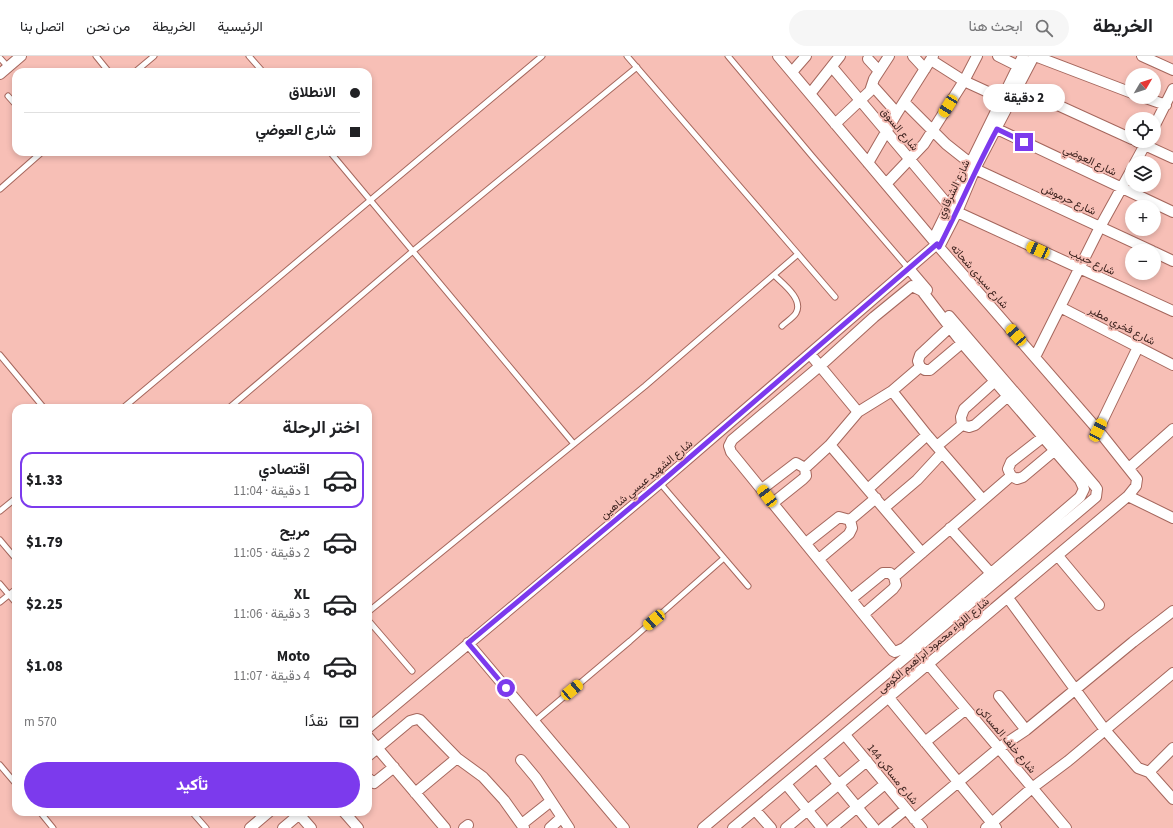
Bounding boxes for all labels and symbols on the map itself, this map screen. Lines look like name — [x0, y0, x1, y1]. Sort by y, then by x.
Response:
north arrow — [1125, 68, 1161, 104]
callout: 2 دقيقة — [983, 84, 1065, 112]
car — [937, 93, 959, 119]
street label: شارع السوق — [877, 105, 922, 154]
route end — [1015, 133, 1033, 151]
street label: شارع العوضي — [1060, 141, 1119, 181]
street label: شارع الشرقاوي — [933, 157, 976, 222]
street label: شارع حرموش — [1039, 180, 1099, 219]
car — [1025, 240, 1051, 260]
street label: شارع سيدى شحاته — [947, 241, 1012, 312]
street label: شارع حبيب — [1066, 244, 1118, 279]
street label: شارع فخري مطير — [1084, 302, 1158, 351]
car — [1004, 322, 1028, 348]
car — [1087, 417, 1109, 443]
street label: شارع الشهيد عيسي شاهين — [597, 436, 697, 524]
car — [755, 483, 779, 509]
street label: شارع اللواء محمود ابراهيم الكومى — [874, 594, 993, 697]
car — [641, 608, 667, 632]
car — [559, 678, 585, 702]
route start — [497, 679, 515, 697]
street label: شارع خلف المساكن — [974, 702, 1040, 777]
street label: شارع مساكن 144 — [864, 741, 922, 808]

